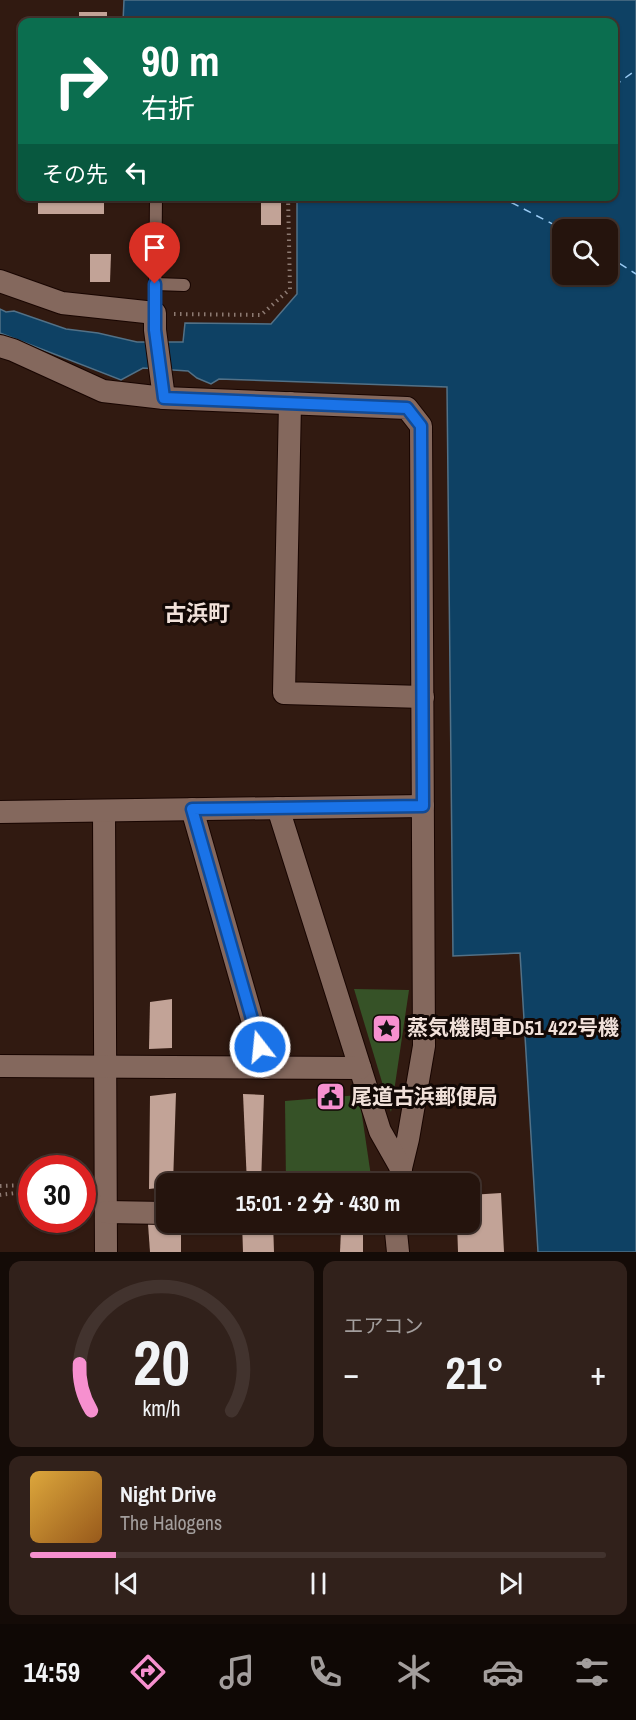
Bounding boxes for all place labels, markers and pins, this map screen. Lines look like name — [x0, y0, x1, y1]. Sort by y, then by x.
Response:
pin — [129, 222, 180, 284]
place icon: 蒸気機関車D51 422号機 — [370, 1012, 402, 1044]
place label: 蒸気機関車D51 422号機 — [407, 1013, 619, 1042]
public building icon: 尾道古浜郵便局 — [314, 1081, 346, 1113]
place label: 尾道古浜郵便局 — [351, 1082, 498, 1111]

